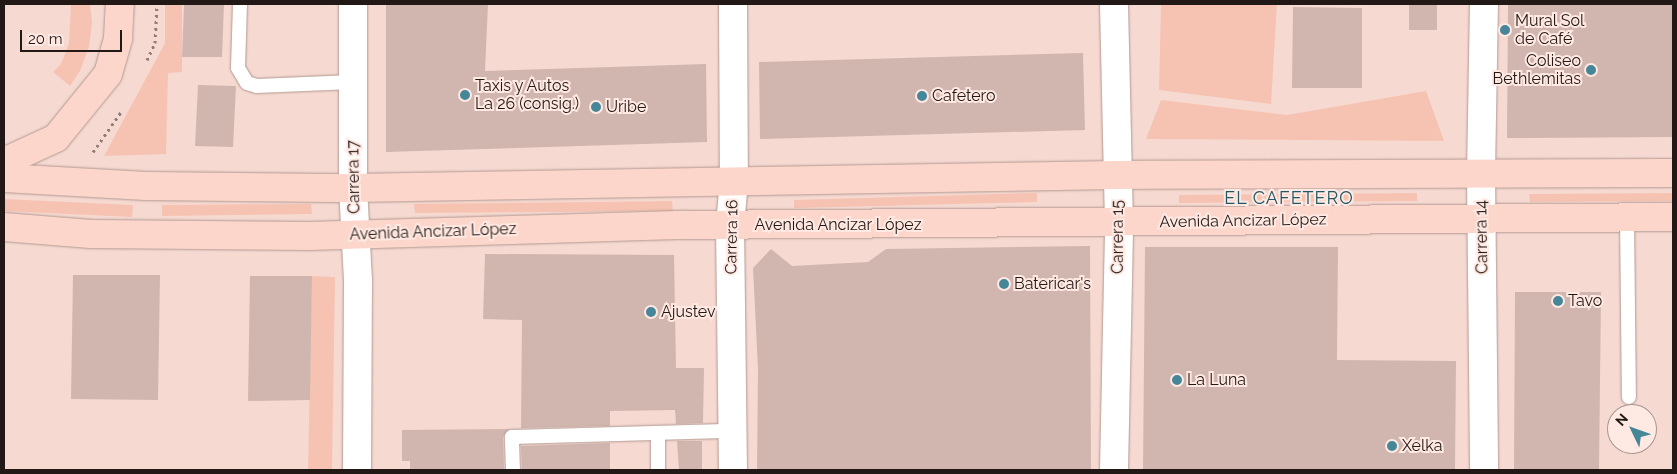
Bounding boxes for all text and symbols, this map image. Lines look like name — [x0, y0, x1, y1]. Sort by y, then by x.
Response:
place label: Mural Sol de Café — [1515, 11, 1585, 49]
scale bar — [22, 20, 125, 52]
marker: Mural Sol de Café — [1499, 24, 1511, 36]
text: 20 m — [28, 30, 63, 48]
place label: Coliseo Bethlemitas — [1493, 51, 1581, 89]
marker: Coliseo Bethlemitas — [1585, 64, 1597, 76]
place label: Taxis y Autos La 26 (consig.) — [475, 76, 579, 114]
place label: Cafetero — [932, 86, 995, 106]
marker: Taxis y Autos La 26 (consig.) — [459, 89, 471, 101]
marker: Cafetero — [916, 90, 928, 102]
place label: Uribe — [606, 97, 646, 117]
marker: Uribe — [590, 101, 602, 113]
street label: Carrera 17 — [344, 140, 364, 214]
district label: EL CAFETERO — [1223, 187, 1355, 209]
street label: Carrera 16 — [722, 199, 742, 275]
street label: Carrera 15 — [1108, 200, 1128, 274]
street label: Carrera 14 — [1472, 200, 1492, 274]
street label: Avenida Ancizar López — [1159, 210, 1327, 232]
street label: Avenida Ancizar López — [754, 215, 922, 235]
street label: Avenida Ancizar López — [349, 219, 517, 245]
place label: Batericar's — [1014, 274, 1091, 294]
marker: Batericar's — [998, 278, 1010, 290]
place label: Tavo — [1568, 291, 1602, 311]
marker: Tavo — [1552, 295, 1564, 307]
place label: Ajustev — [661, 302, 716, 322]
marker: Ajustev — [645, 306, 657, 318]
place label: La Luna — [1187, 370, 1246, 390]
marker: La Luna — [1171, 374, 1183, 386]
north arrow — [1607, 404, 1657, 454]
text: N — [1612, 410, 1631, 429]
place label: Xelka — [1402, 436, 1442, 456]
marker: Xelka — [1386, 440, 1398, 452]

